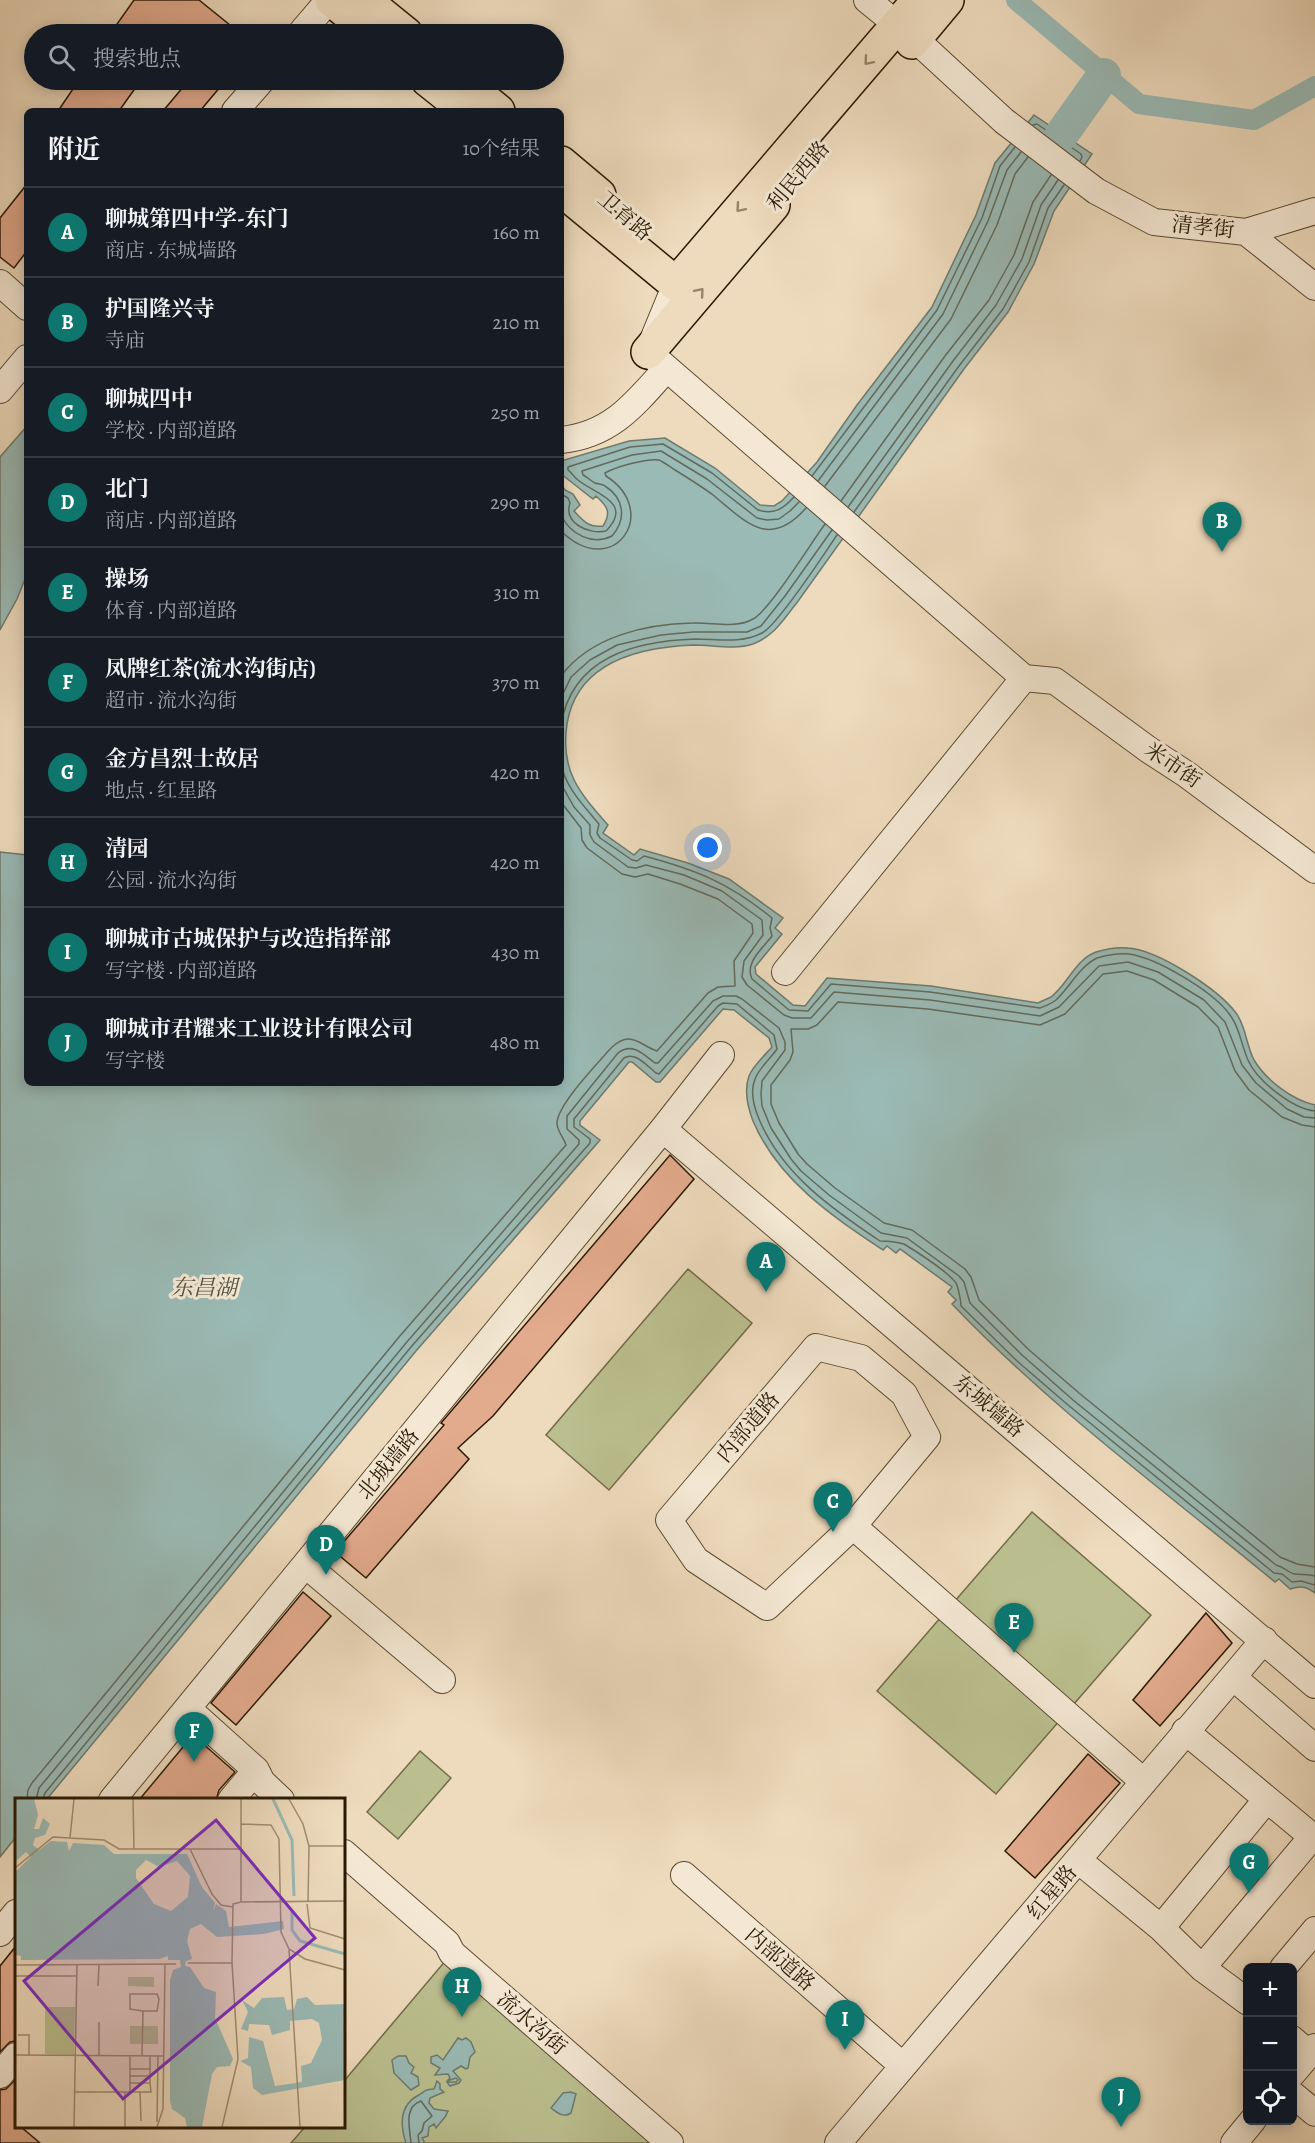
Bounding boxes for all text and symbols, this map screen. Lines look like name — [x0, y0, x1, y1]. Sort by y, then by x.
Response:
search box — [24, 24, 564, 90]
icon: search — [45, 41, 78, 74]
text: 搜索地点 — [93, 44, 181, 74]
one-way arrow — [864, 54, 875, 65]
text: 附近 — [48, 132, 100, 167]
text: 10个结果 — [463, 135, 540, 162]
street label: 利民西路 — [760, 135, 836, 217]
street label: 卫育路 — [592, 185, 658, 247]
one-way arrow — [737, 201, 748, 212]
text: 聊城第四中学-东门 — [105, 204, 289, 234]
street label: 清孝街 — [1170, 210, 1236, 244]
text: A — [61, 219, 74, 246]
text: 160 m — [493, 219, 540, 246]
text: 商店 · 东城墙路 — [105, 237, 237, 264]
one-way arrow — [693, 288, 704, 299]
text: 护国隆兴寺 — [105, 294, 215, 324]
text: B — [61, 309, 74, 336]
text: 210 m — [492, 309, 540, 336]
text: 寺庙 — [105, 327, 145, 354]
text: 聊城四中 — [105, 384, 193, 414]
text: C — [61, 399, 74, 426]
text: 250 m — [491, 399, 540, 426]
text: 学校 · 内部道路 — [105, 417, 237, 444]
text: 北门 — [105, 474, 149, 504]
text: D — [61, 489, 74, 516]
text: 290 m — [490, 489, 540, 516]
pin: B — [1202, 502, 1242, 552]
text: 商店 · 内部道路 — [105, 507, 237, 534]
text: 操场 — [105, 564, 149, 594]
text: E — [62, 579, 73, 606]
text: 310 m — [494, 579, 540, 606]
text: 体育 · 内部道路 — [105, 597, 237, 624]
text: 凤牌红茶(流水沟街店) — [105, 654, 316, 684]
text: F — [62, 669, 73, 696]
text: 370 m — [492, 669, 540, 696]
text: 超市 · 流水沟街 — [105, 687, 237, 714]
street label: 米市街 — [1139, 736, 1207, 794]
text: 金方昌烈士故居 — [105, 744, 259, 774]
text: G — [61, 759, 74, 786]
text: 420 m — [490, 759, 540, 786]
text: 地点 · 红星路 — [105, 777, 217, 804]
your location — [693, 833, 722, 862]
text: 清园 — [105, 834, 149, 864]
text: H — [60, 849, 75, 876]
text: 420 m — [490, 849, 540, 876]
text: 公园 · 流水沟街 — [105, 867, 237, 894]
text: 聊城市古城保护与改造指挥部 — [105, 924, 391, 954]
text: I — [64, 939, 71, 966]
text: 430 m — [491, 939, 540, 966]
text: 写字楼 · 内部道路 — [105, 957, 257, 984]
text: 聊城市君耀来工业设计有限公司 — [105, 1014, 413, 1044]
text: J — [64, 1029, 71, 1056]
text: 480 m — [490, 1029, 540, 1056]
text: 写字楼 — [105, 1047, 165, 1074]
pin: A — [746, 1242, 786, 1292]
water label: 东昌湖 — [171, 1273, 241, 1303]
street label: 东城墙路 — [948, 1368, 1030, 1444]
street label: 内部道路 — [710, 1386, 786, 1468]
street label: 北城墙路 — [351, 1423, 425, 1505]
pin: C — [814, 1482, 852, 1532]
pin: D — [306, 1526, 346, 1575]
pin: E — [994, 1604, 1034, 1653]
pin: F — [174, 1712, 214, 1762]
inset map — [15, 1798, 345, 2128]
pin: G — [1230, 1844, 1268, 1893]
street label: 红星路 — [1021, 1859, 1083, 1925]
street label: 内部道路 — [739, 1921, 821, 1997]
map controls — [1243, 1963, 1297, 2125]
button: + — [1243, 1963, 1297, 2017]
pin: H — [442, 1968, 482, 2017]
street label: 流水沟街 — [491, 1985, 573, 2061]
pin: I — [826, 2000, 864, 2050]
button: − — [1243, 2017, 1297, 2071]
button: locate — [1243, 2071, 1297, 2125]
pin: J — [1102, 2078, 1140, 2127]

